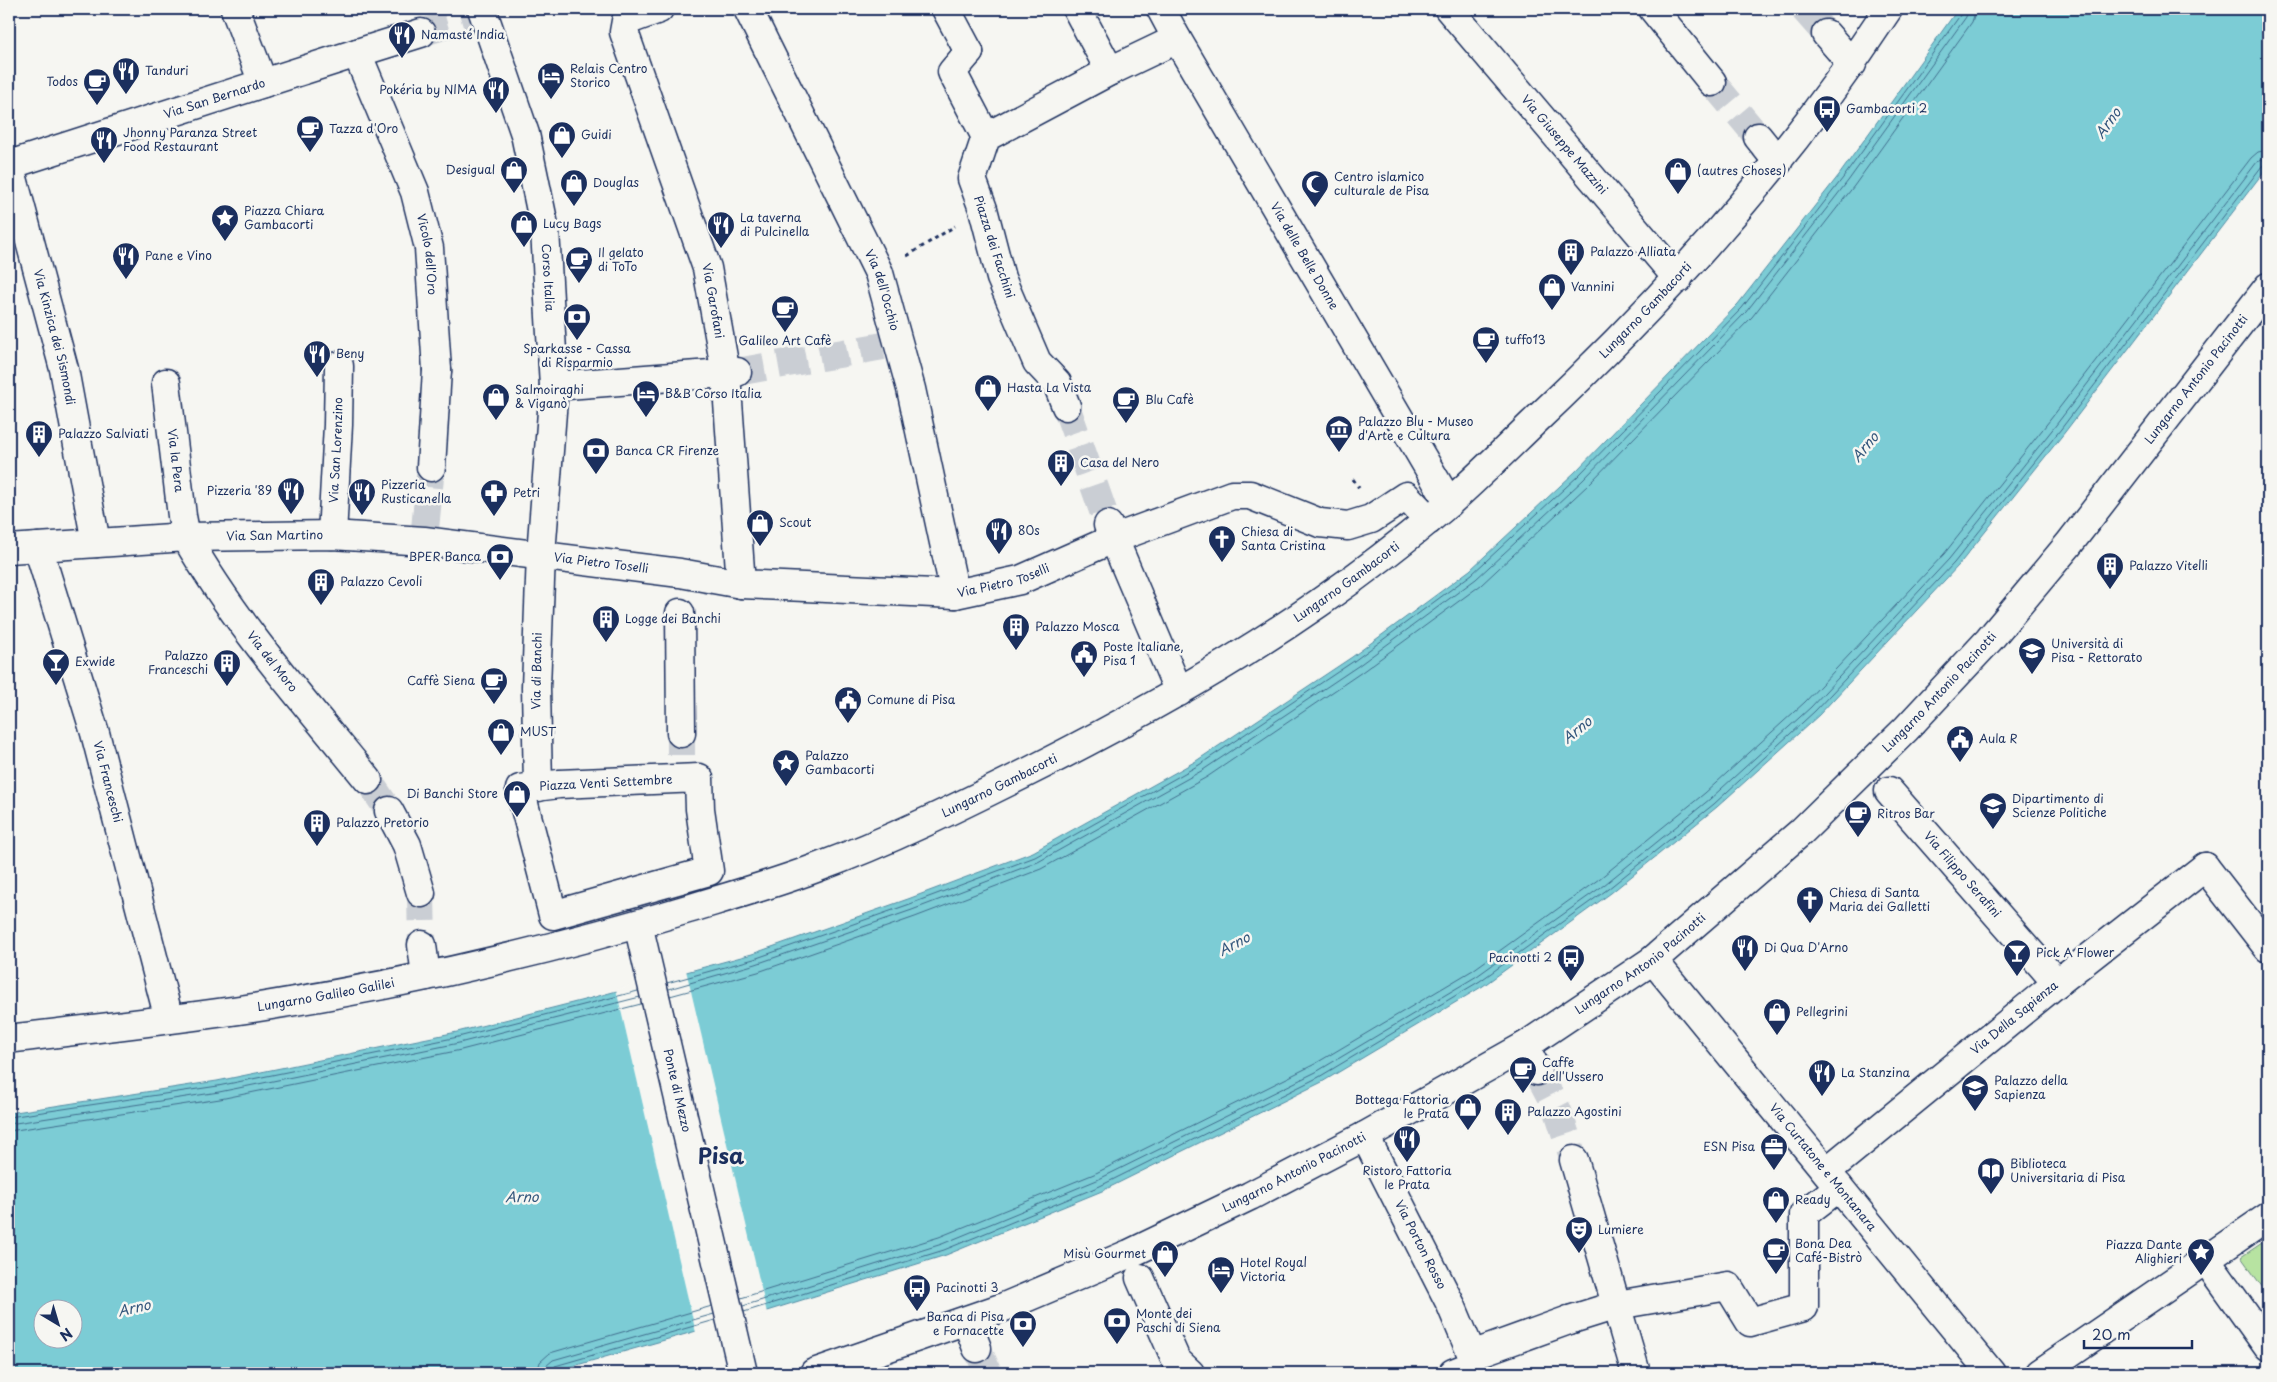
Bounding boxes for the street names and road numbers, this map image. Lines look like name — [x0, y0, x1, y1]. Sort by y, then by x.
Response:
street label: Via San Bernardo — [161, 73, 268, 123]
street label: Via Giuseppe Mazzini — [1517, 90, 1612, 198]
street label: Piazza dei Facchini — [970, 193, 1020, 300]
street label: Via delle Belle Donne — [1267, 198, 1344, 313]
street label: Vicolo dell'Oro — [413, 212, 442, 296]
street label: Corso Italia — [538, 243, 560, 312]
street label: Via dell'Occhio — [861, 246, 905, 333]
street label: Lungarno Gambacorti — [1595, 257, 1695, 362]
street label: Via Garofani — [698, 261, 729, 340]
street label: Via Kinzica dei Sismondi — [30, 267, 80, 406]
street label: Lungarno Antonio Pacinotti — [2140, 310, 2251, 447]
street label: Via San Lorenzino — [324, 397, 346, 503]
street label: Via la Pera — [164, 427, 189, 494]
street label: Via San Martino — [226, 525, 323, 544]
street label: Lungarno Gambacorti — [1289, 537, 1403, 626]
street label: Via Pietro Toselli — [553, 547, 650, 577]
street label: Via Pietro Toselli — [955, 558, 1052, 601]
street label: Via del Moro — [243, 627, 303, 696]
street label: Lungarno Antonio Pacinotti — [1878, 628, 2000, 756]
street label: Via di Banchi — [526, 632, 546, 710]
street label: Via Franceschi — [89, 739, 128, 824]
street label: Lungarno Gambacorti — [938, 749, 1060, 821]
street label: Piazza Venti Settembre — [539, 769, 674, 794]
street label: Via Filippo Serafini — [1920, 827, 2006, 921]
street label: Lungarno Antonio Pacinotti — [1571, 909, 1709, 1018]
street label: Lungarno Galileo Galilei — [256, 973, 396, 1015]
street label: Via Della Sapienza — [1966, 975, 2062, 1058]
street label: Ponte di Mezzo — [659, 1047, 696, 1134]
street label: Via Curtatone e Montanara — [1766, 1099, 1882, 1235]
street label: Lungarno Antonio Pacinotti — [1219, 1127, 1369, 1216]
street label: Via Porton Rosso — [1391, 1197, 1452, 1292]

